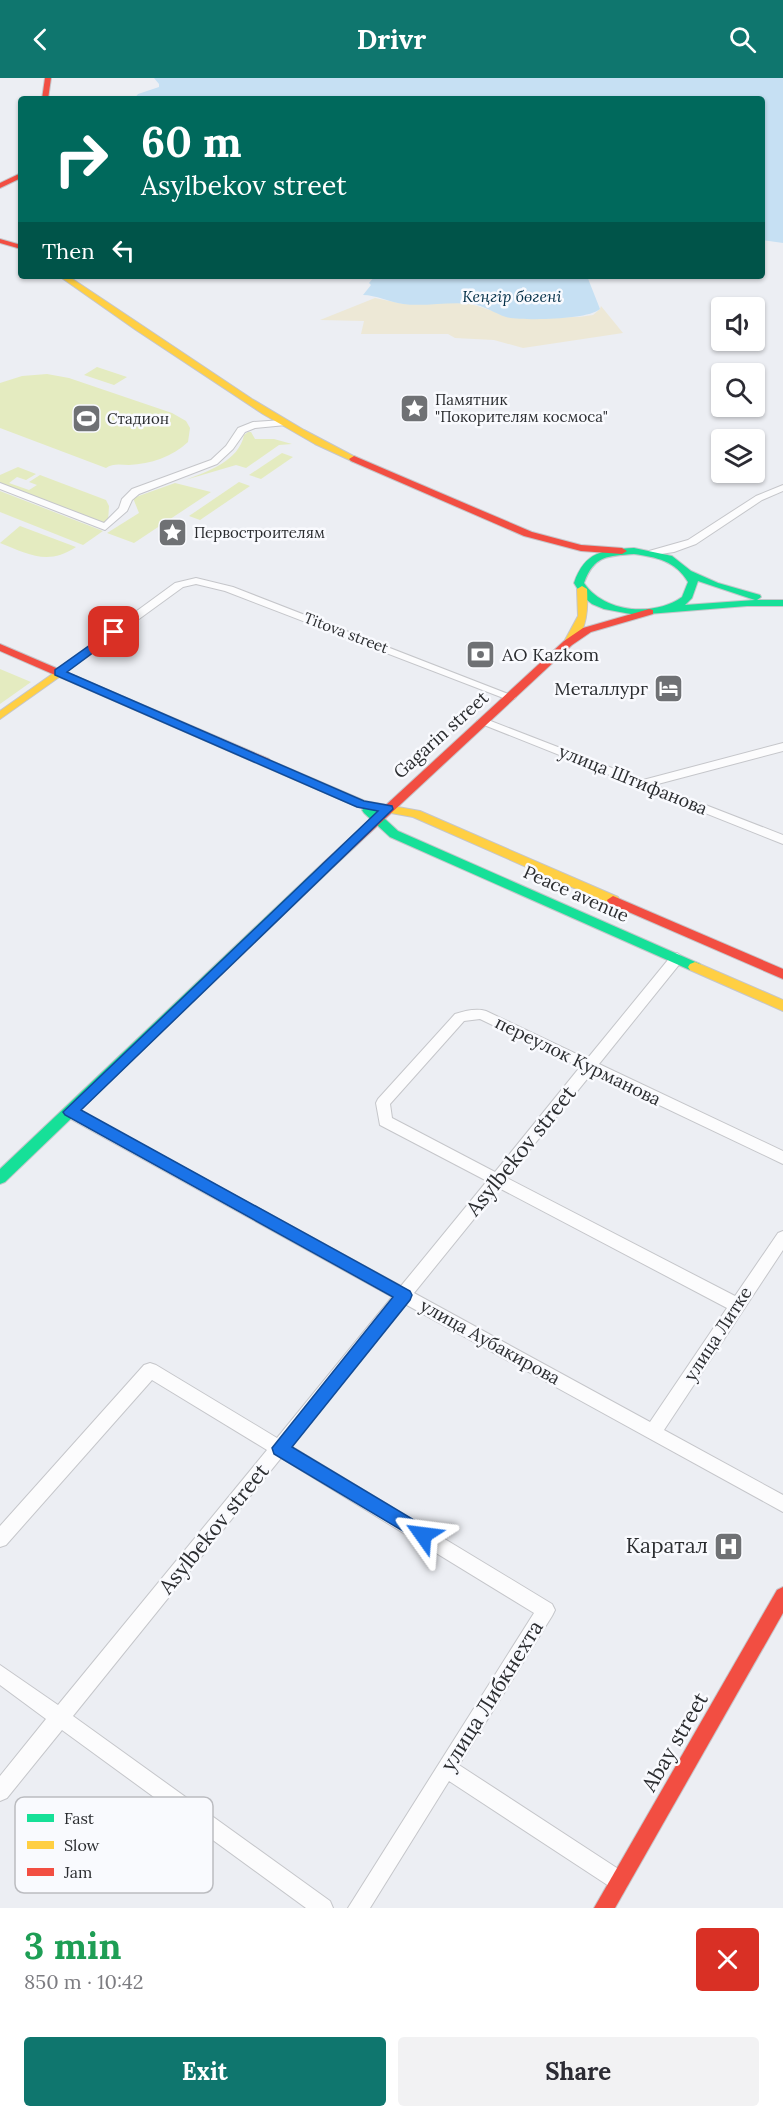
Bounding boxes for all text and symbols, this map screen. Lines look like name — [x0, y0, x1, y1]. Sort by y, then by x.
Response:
text: Drivr — [357, 22, 426, 56]
icon: back — [24, 23, 57, 56]
icon: search — [726, 23, 759, 56]
text: 60 m — [141, 115, 242, 169]
icon: right — [42, 120, 120, 198]
text: Asylbekov street — [141, 168, 347, 202]
icon: left — [107, 234, 140, 267]
text: Then — [42, 237, 95, 265]
water label: Кеңгір бөгені — [462, 286, 562, 306]
map controls — [711, 297, 765, 483]
button: sound — [711, 297, 765, 351]
button: search — [711, 363, 765, 417]
place label: Памятник "Покорителям космоса" — [435, 390, 608, 426]
place icon: Памятник "Покорителям космоса" — [398, 393, 430, 425]
sports icon: Стадион — [70, 403, 102, 435]
place label: Стадион — [107, 409, 169, 428]
button: layers — [711, 429, 765, 483]
place icon: Первостроителям — [157, 517, 189, 549]
place label: Первостроителям — [194, 523, 325, 542]
pin — [88, 606, 139, 657]
street label: Titova street — [301, 608, 391, 657]
icon: arrive — [97, 615, 130, 648]
bank icon: AO Kazkom — [465, 639, 497, 671]
place label: AO Kazkom — [501, 643, 599, 666]
hotel icon: Металлург — [653, 673, 685, 705]
place label: Металлург — [554, 677, 648, 700]
street label: Gagarin street — [388, 686, 493, 783]
street label: улица Штифанова — [555, 739, 711, 820]
street label: Peace avenue — [520, 860, 633, 927]
street label: переулок Курманова — [492, 1010, 665, 1111]
street label: Asylbekov street — [459, 1079, 582, 1222]
street label: улица Литке — [678, 1282, 757, 1385]
street label: улица Аубакирова — [416, 1293, 564, 1390]
street label: Asylbekov street — [152, 1457, 275, 1600]
position arrow — [391, 1503, 455, 1567]
hospital icon: Каратал — [713, 1530, 745, 1562]
place label: Каратал — [626, 1532, 708, 1559]
street label: улица Либкнехта — [434, 1615, 549, 1776]
street label: Abay street — [635, 1687, 714, 1797]
legend — [15, 1797, 213, 1893]
text: Fast — [64, 1808, 95, 1828]
text: Slow — [64, 1835, 100, 1855]
text: Jam — [63, 1862, 92, 1882]
text: 3 min — [24, 1923, 122, 1969]
button: close — [696, 1928, 759, 1991]
text: 850 m · 10:42 — [24, 1969, 144, 1994]
button: Exit — [24, 2037, 386, 2106]
button: Share — [398, 2037, 759, 2106]

